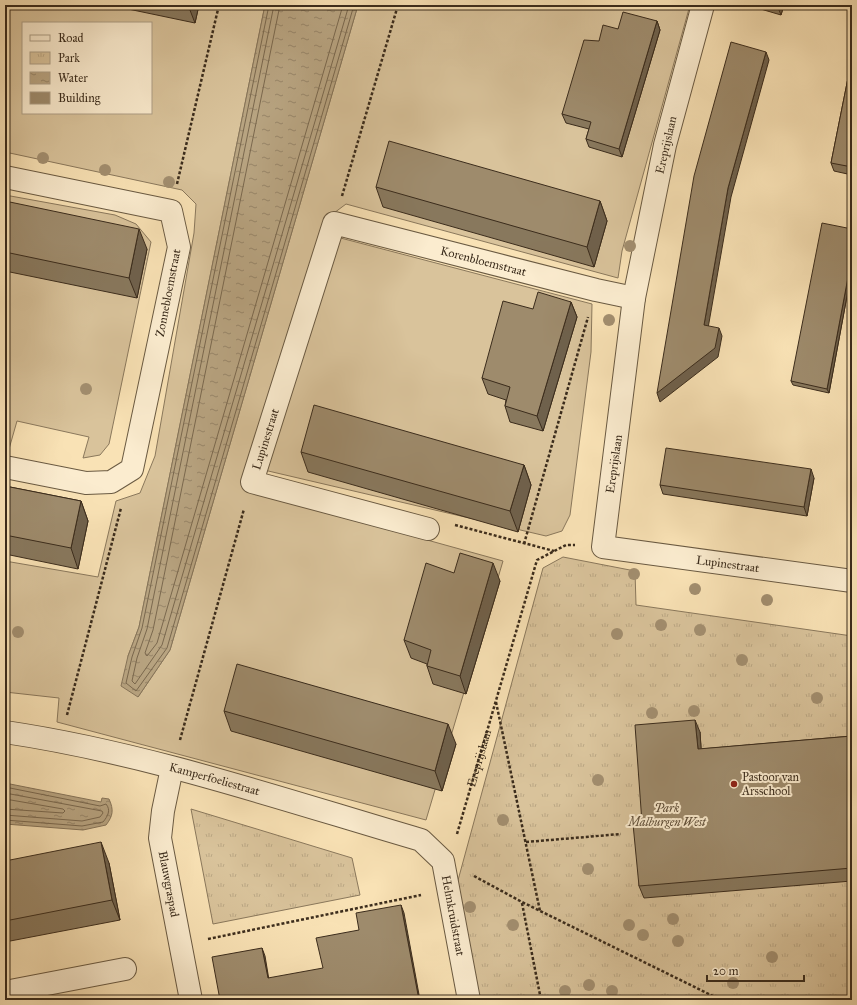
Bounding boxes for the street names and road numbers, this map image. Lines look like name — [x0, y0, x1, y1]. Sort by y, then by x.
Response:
street label: Ereprijslaan — [653, 114, 680, 175]
street label: Korenbloemstraat — [439, 243, 529, 279]
street label: Zonnebloemstraat — [153, 247, 184, 338]
street label: Lupinestraat — [249, 406, 282, 472]
street label: Ereprijslaan — [603, 433, 625, 494]
street label: Lupinestraat — [695, 553, 761, 575]
street label: Ereprijslaan — [464, 727, 494, 788]
street label: Kamperfoeliestraat — [168, 760, 262, 799]
street label: Blauwgraspad — [156, 850, 182, 918]
street label: Helmkruidstraat — [439, 874, 468, 958]

